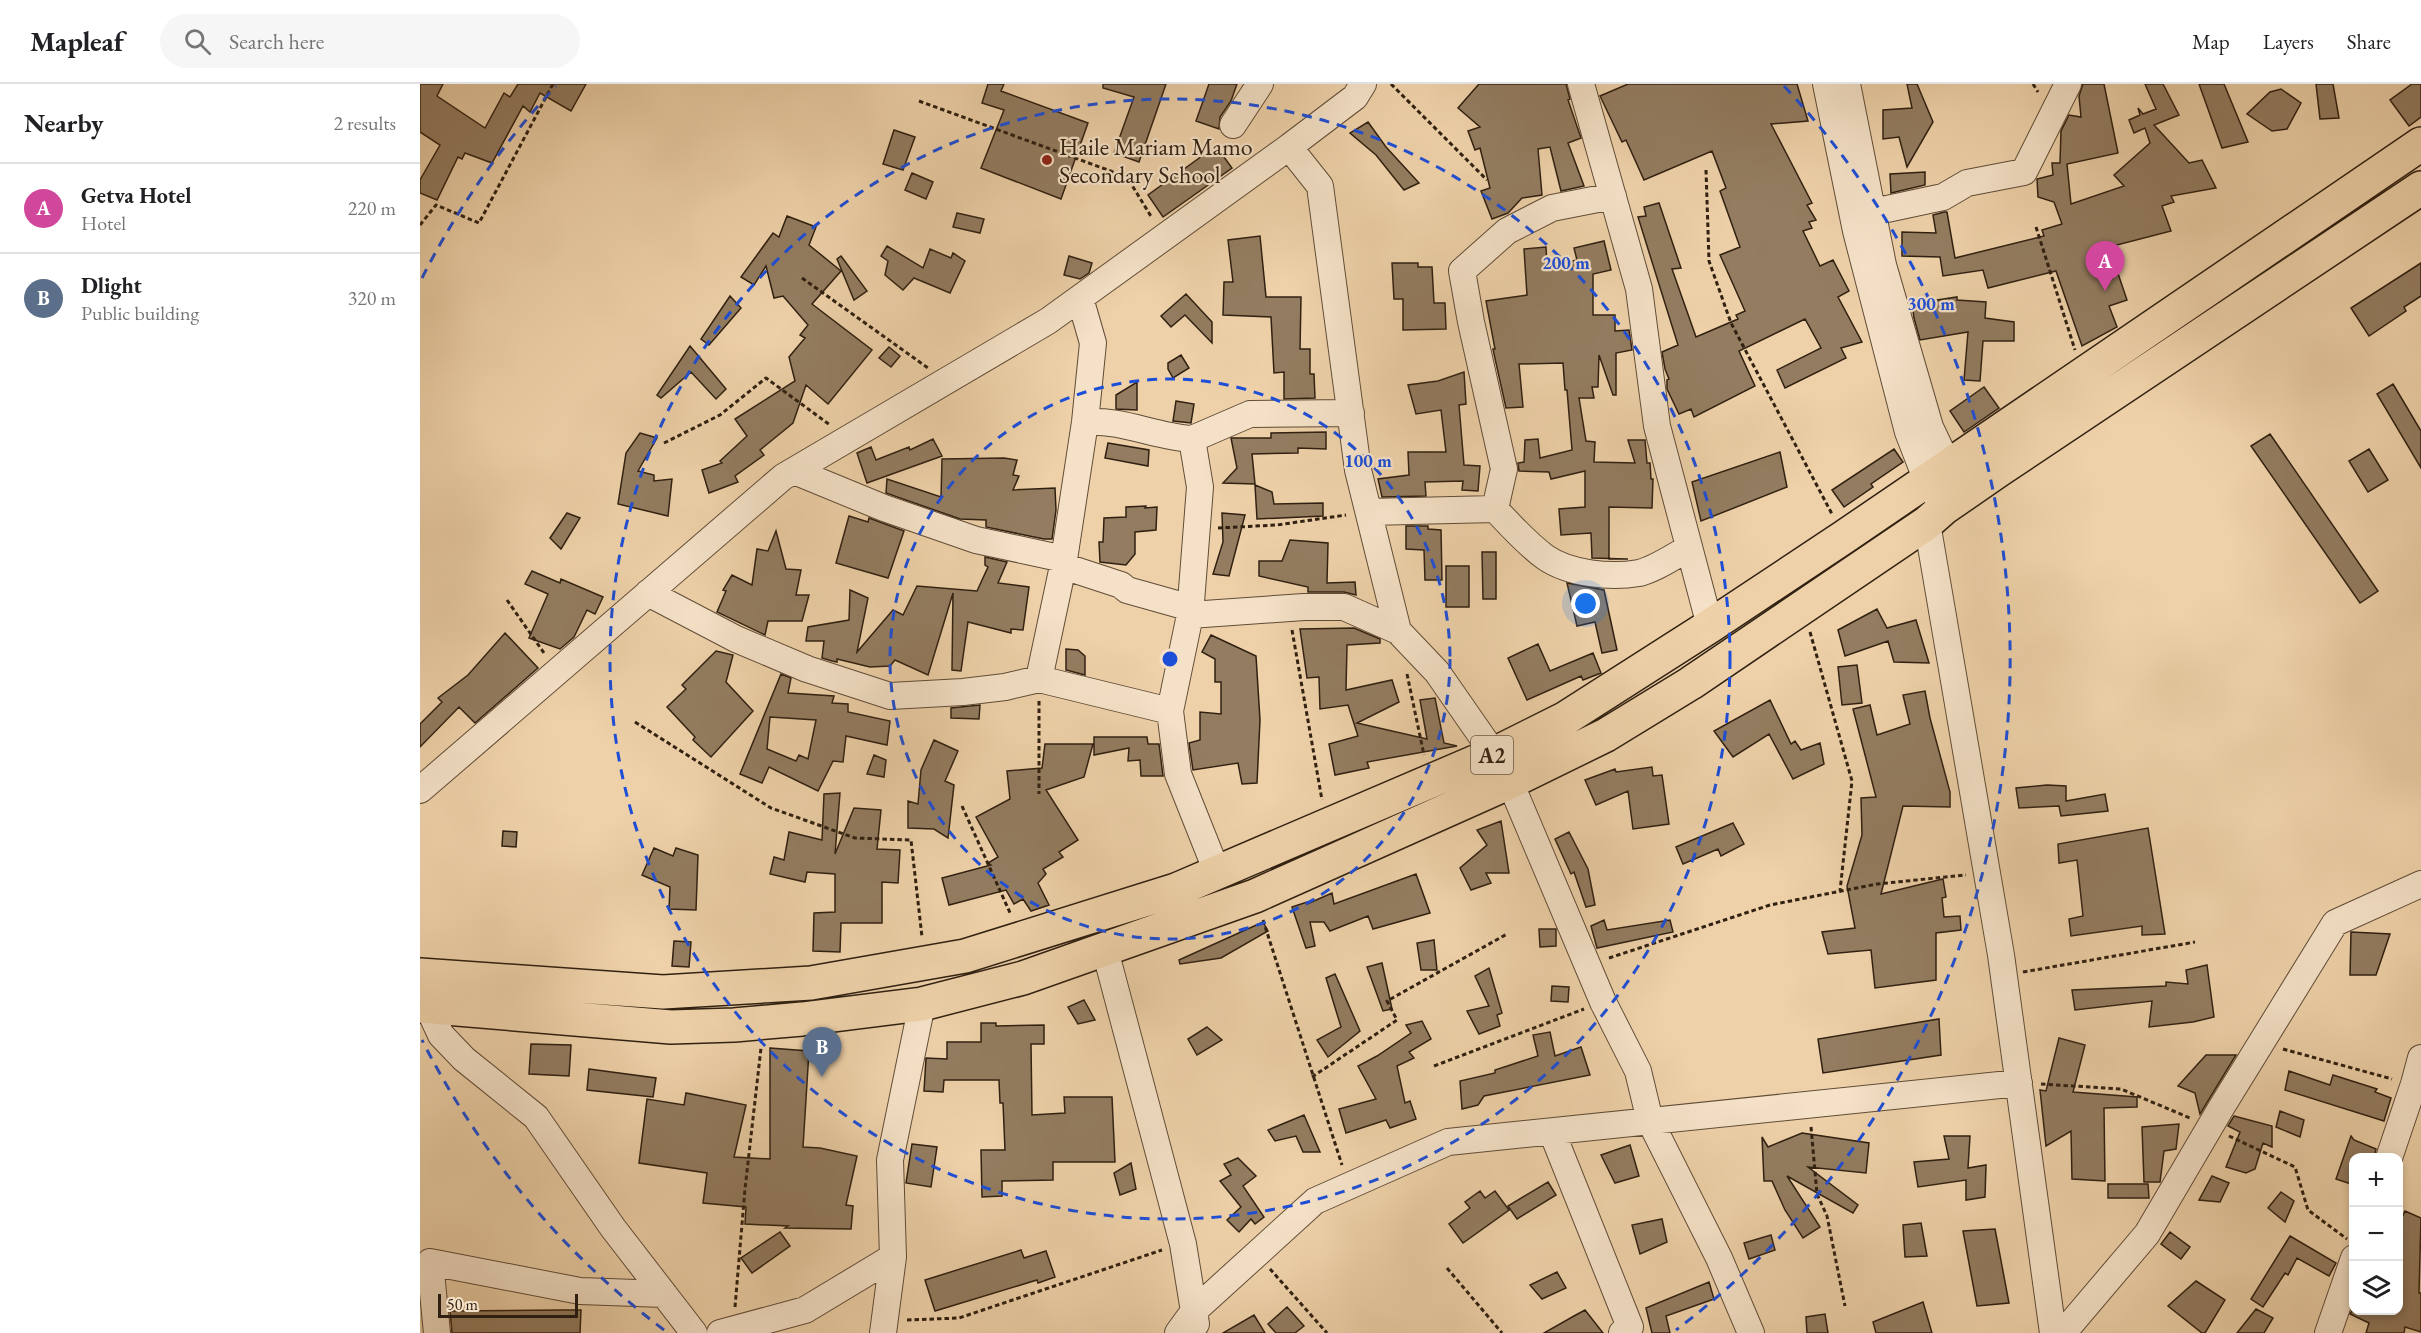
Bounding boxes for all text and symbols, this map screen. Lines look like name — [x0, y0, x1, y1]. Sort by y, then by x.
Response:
search box — [160, 14, 580, 68]
text: Mapleaf — [30, 23, 124, 59]
icon: search — [181, 25, 214, 58]
text: Search here — [229, 27, 324, 56]
text: Map — [2192, 28, 2230, 55]
text: Layers — [2263, 28, 2314, 55]
text: Share — [2347, 28, 2391, 55]
text: Nearby — [24, 106, 104, 140]
text: 2 results — [333, 110, 396, 136]
place label: Haile Mariam Mamo Secondary School — [1059, 131, 1253, 190]
marker: Haile Mariam Mamo Secondary School — [1040, 153, 1054, 167]
text: Getva Hotel — [81, 181, 191, 210]
text: A — [36, 195, 51, 221]
text: 220 m — [348, 195, 396, 221]
text: Hotel — [81, 210, 126, 236]
pin: A — [2086, 242, 2124, 291]
text: 200 m — [1542, 251, 1590, 274]
text: Dlight — [81, 271, 142, 300]
text: B — [37, 285, 50, 311]
text: 320 m — [348, 285, 396, 311]
text: 300 m — [1907, 292, 1955, 315]
text: Public building — [81, 300, 199, 326]
text: 100 m — [1344, 449, 1392, 472]
your location — [1571, 589, 1600, 618]
centre of rings — [1160, 649, 1180, 669]
road number: A2 — [1471, 736, 1513, 774]
pin: B — [802, 1028, 842, 1077]
map controls — [2349, 1153, 2403, 1315]
button: + — [2349, 1153, 2403, 1207]
button: − — [2349, 1207, 2403, 1261]
button: layers — [2349, 1261, 2403, 1315]
scale bar — [438, 1291, 578, 1318]
text: 50 m — [447, 1294, 478, 1315]

